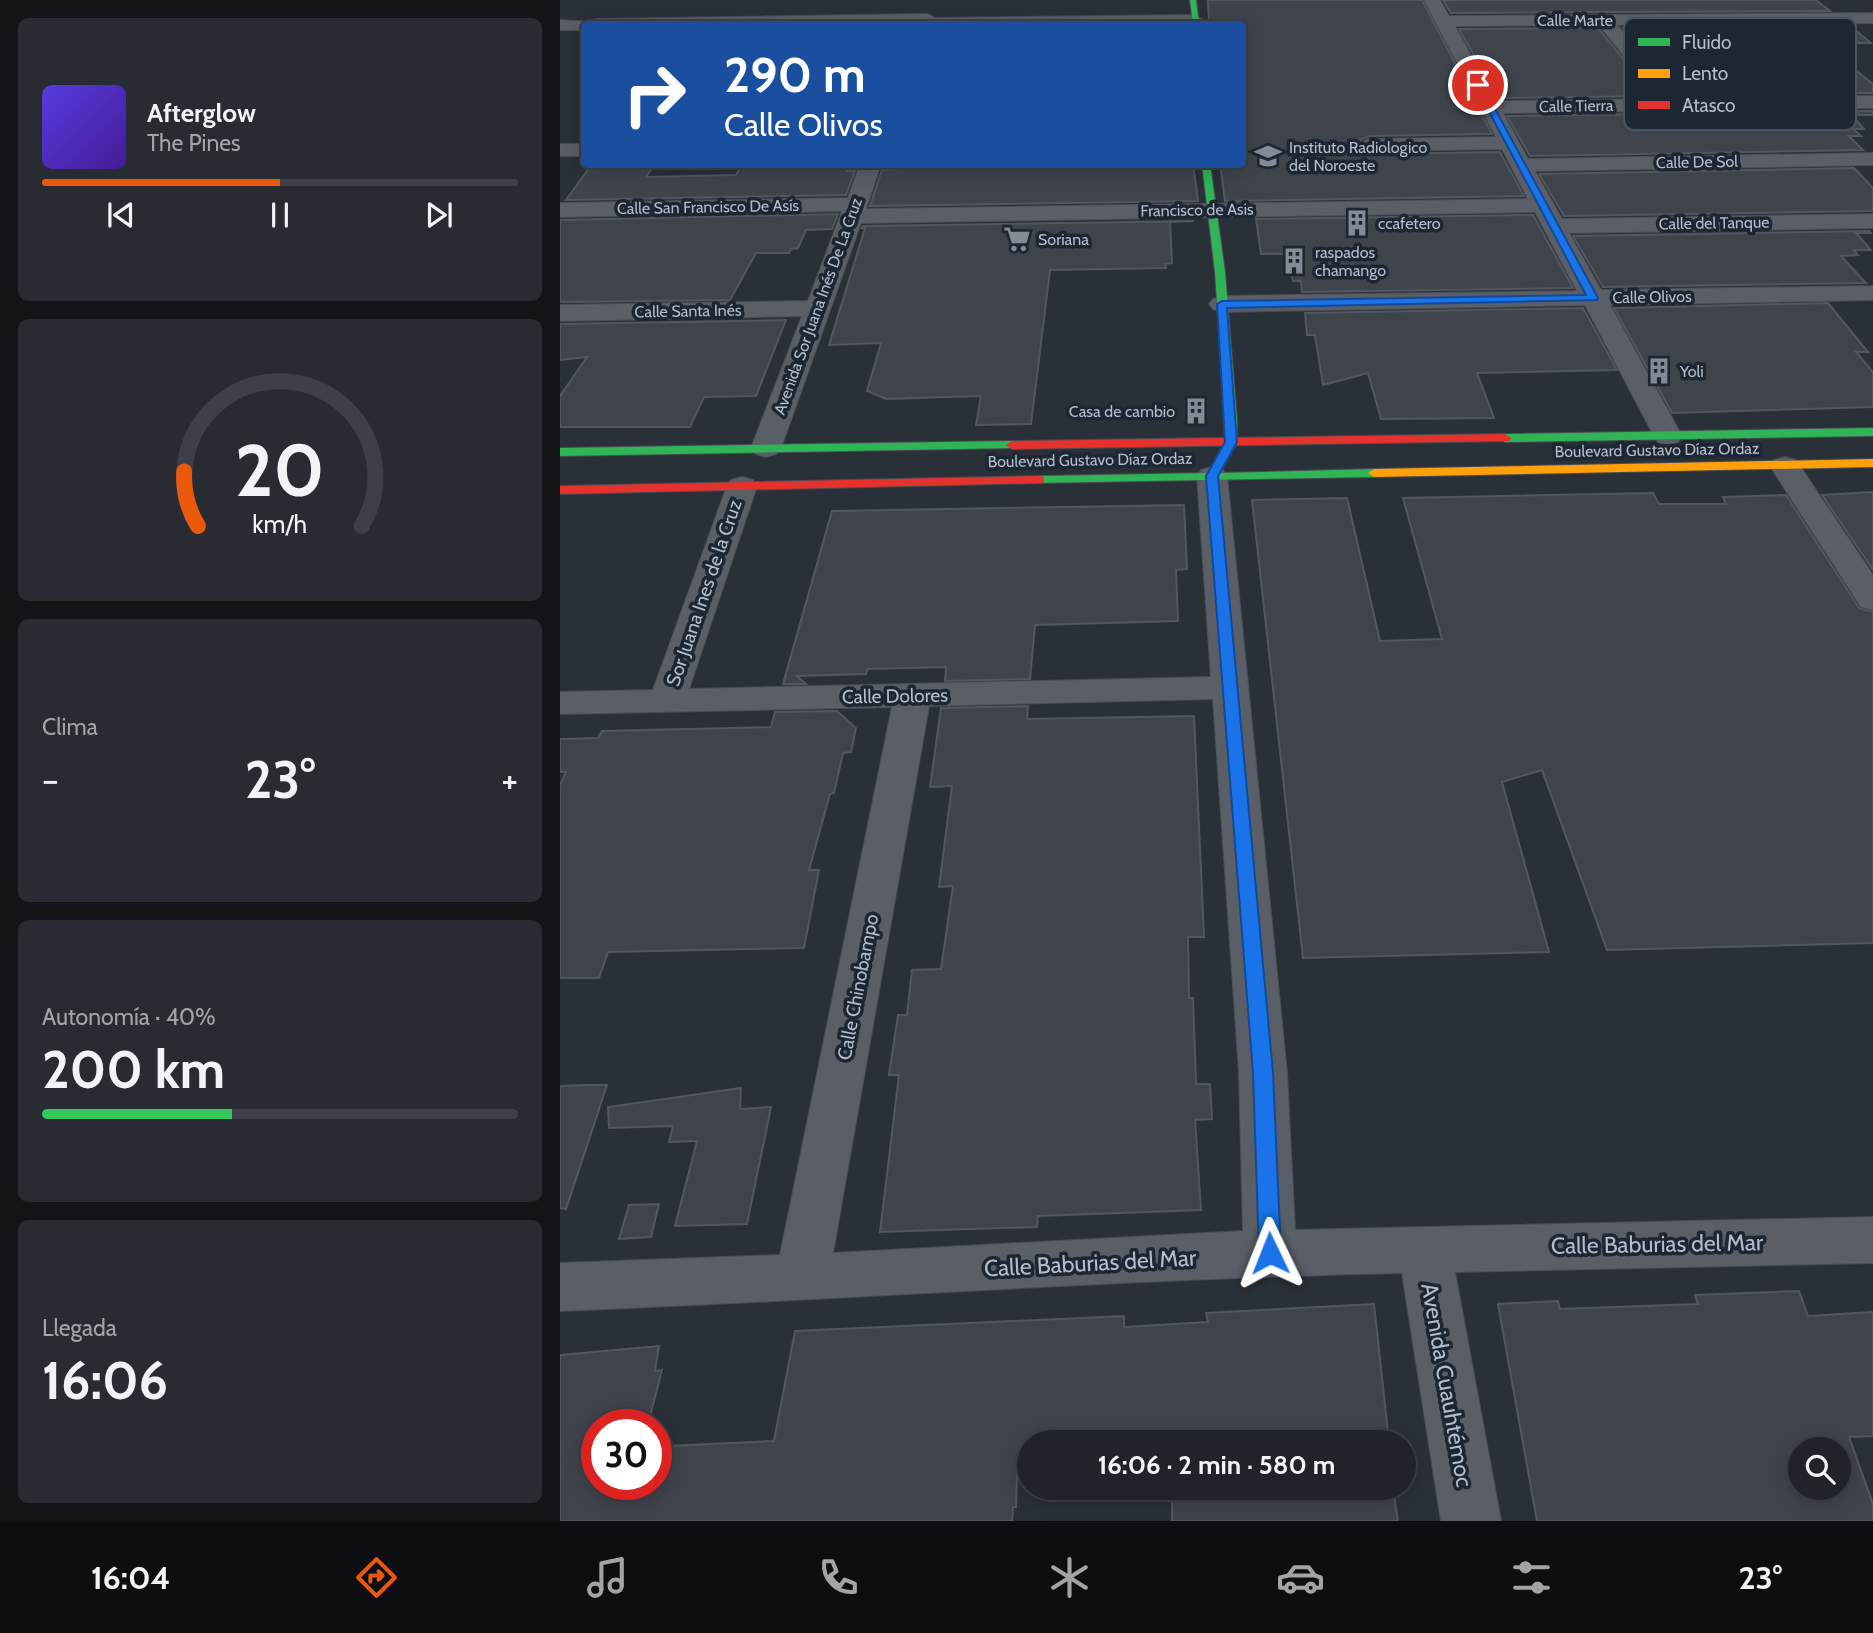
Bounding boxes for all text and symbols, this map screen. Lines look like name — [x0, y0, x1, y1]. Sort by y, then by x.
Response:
street label: Calle Marte — [1537, 11, 1613, 30]
legend — [1624, 18, 1856, 130]
text: Fluido — [1682, 31, 1731, 54]
text: 290 m — [724, 45, 866, 104]
icon: right — [609, 49, 700, 140]
pin — [1448, 55, 1508, 115]
text: Lento — [1682, 62, 1728, 85]
icon: arrive — [1459, 66, 1497, 104]
text: Atasco — [1682, 94, 1736, 117]
street label: Calle Tierra — [1539, 96, 1614, 116]
text: Afterglow — [147, 97, 256, 129]
text: Calle Olivos — [724, 105, 883, 144]
text: The Pines — [147, 129, 241, 157]
place label: Instituto Radiologico del Noroeste — [1289, 138, 1427, 175]
school or university icon: Instituto Radiologico del Noroeste — [1253, 141, 1283, 171]
street label: Calle De Sol — [1656, 152, 1738, 172]
street label: Avenida Sor Juana Inés De La Cruz — [770, 195, 866, 417]
icon: previous — [102, 196, 140, 234]
icon: pause — [261, 196, 299, 234]
icon: next — [420, 196, 458, 234]
street label: Calle San Francisco De Asís — [617, 196, 800, 218]
street label: Francisco de Asis — [1140, 200, 1254, 220]
building icon: ccafetero — [1342, 208, 1372, 238]
street label: Calle del Tanque — [1658, 213, 1770, 233]
place label: ccafetero — [1378, 214, 1441, 233]
supermarket icon: Soriana — [1002, 224, 1032, 254]
place label: Soriana — [1038, 230, 1089, 249]
place label: raspados chamango — [1315, 243, 1386, 280]
building icon: raspados chamango — [1279, 246, 1309, 276]
street label: Calle Olivos — [1612, 287, 1692, 307]
street label: Calle Santa Inés — [634, 301, 742, 321]
building icon: Yoli — [1644, 356, 1674, 386]
place label: Yoli — [1679, 362, 1704, 381]
building icon: Casa de cambio — [1181, 396, 1211, 426]
place label: Casa de cambio — [1069, 402, 1175, 421]
text: 20 — [235, 426, 325, 514]
street label: Boulevard Gustavo Díaz Ordaz — [1554, 439, 1760, 461]
street label: Boulevard Gustavo Díaz Ordaz — [987, 449, 1193, 471]
street label: Sor Juana Ines de la Cruz — [661, 497, 747, 689]
text: km/h — [253, 509, 307, 539]
street label: Calle Dolores — [842, 684, 948, 708]
text: Clima — [42, 713, 98, 741]
text: 23° — [245, 748, 315, 811]
text: − — [42, 756, 59, 803]
text: + — [501, 756, 518, 803]
street label: Calle Chinobampo — [833, 912, 883, 1062]
text: Autonomía · 40% — [42, 1003, 216, 1031]
text: 200 km — [42, 1038, 225, 1101]
position arrow — [1233, 1216, 1307, 1290]
street label: Calle Baburias del Mar — [1551, 1228, 1764, 1260]
street label: Calle Baburias del Mar — [983, 1243, 1197, 1283]
street label: Avenida Cuauhtémoc — [1415, 1281, 1479, 1489]
text: Llegada — [42, 1314, 117, 1342]
text: 16:06 — [42, 1349, 168, 1412]
speed limit sign: 30 — [581, 1409, 672, 1500]
map controls — [1788, 1437, 1851, 1500]
button: search — [1788, 1437, 1851, 1500]
text: 16:06 · 2 min · 580 m — [1098, 1449, 1335, 1481]
icon: directions — [352, 1553, 401, 1602]
icon: music — [583, 1553, 632, 1602]
icon: phone — [814, 1553, 863, 1602]
icon: climate — [1045, 1553, 1094, 1602]
icon: car — [1276, 1553, 1325, 1602]
icon: filters — [1507, 1553, 1556, 1602]
text: 16:04 — [91, 1558, 170, 1597]
text: 23° — [1738, 1558, 1782, 1597]

